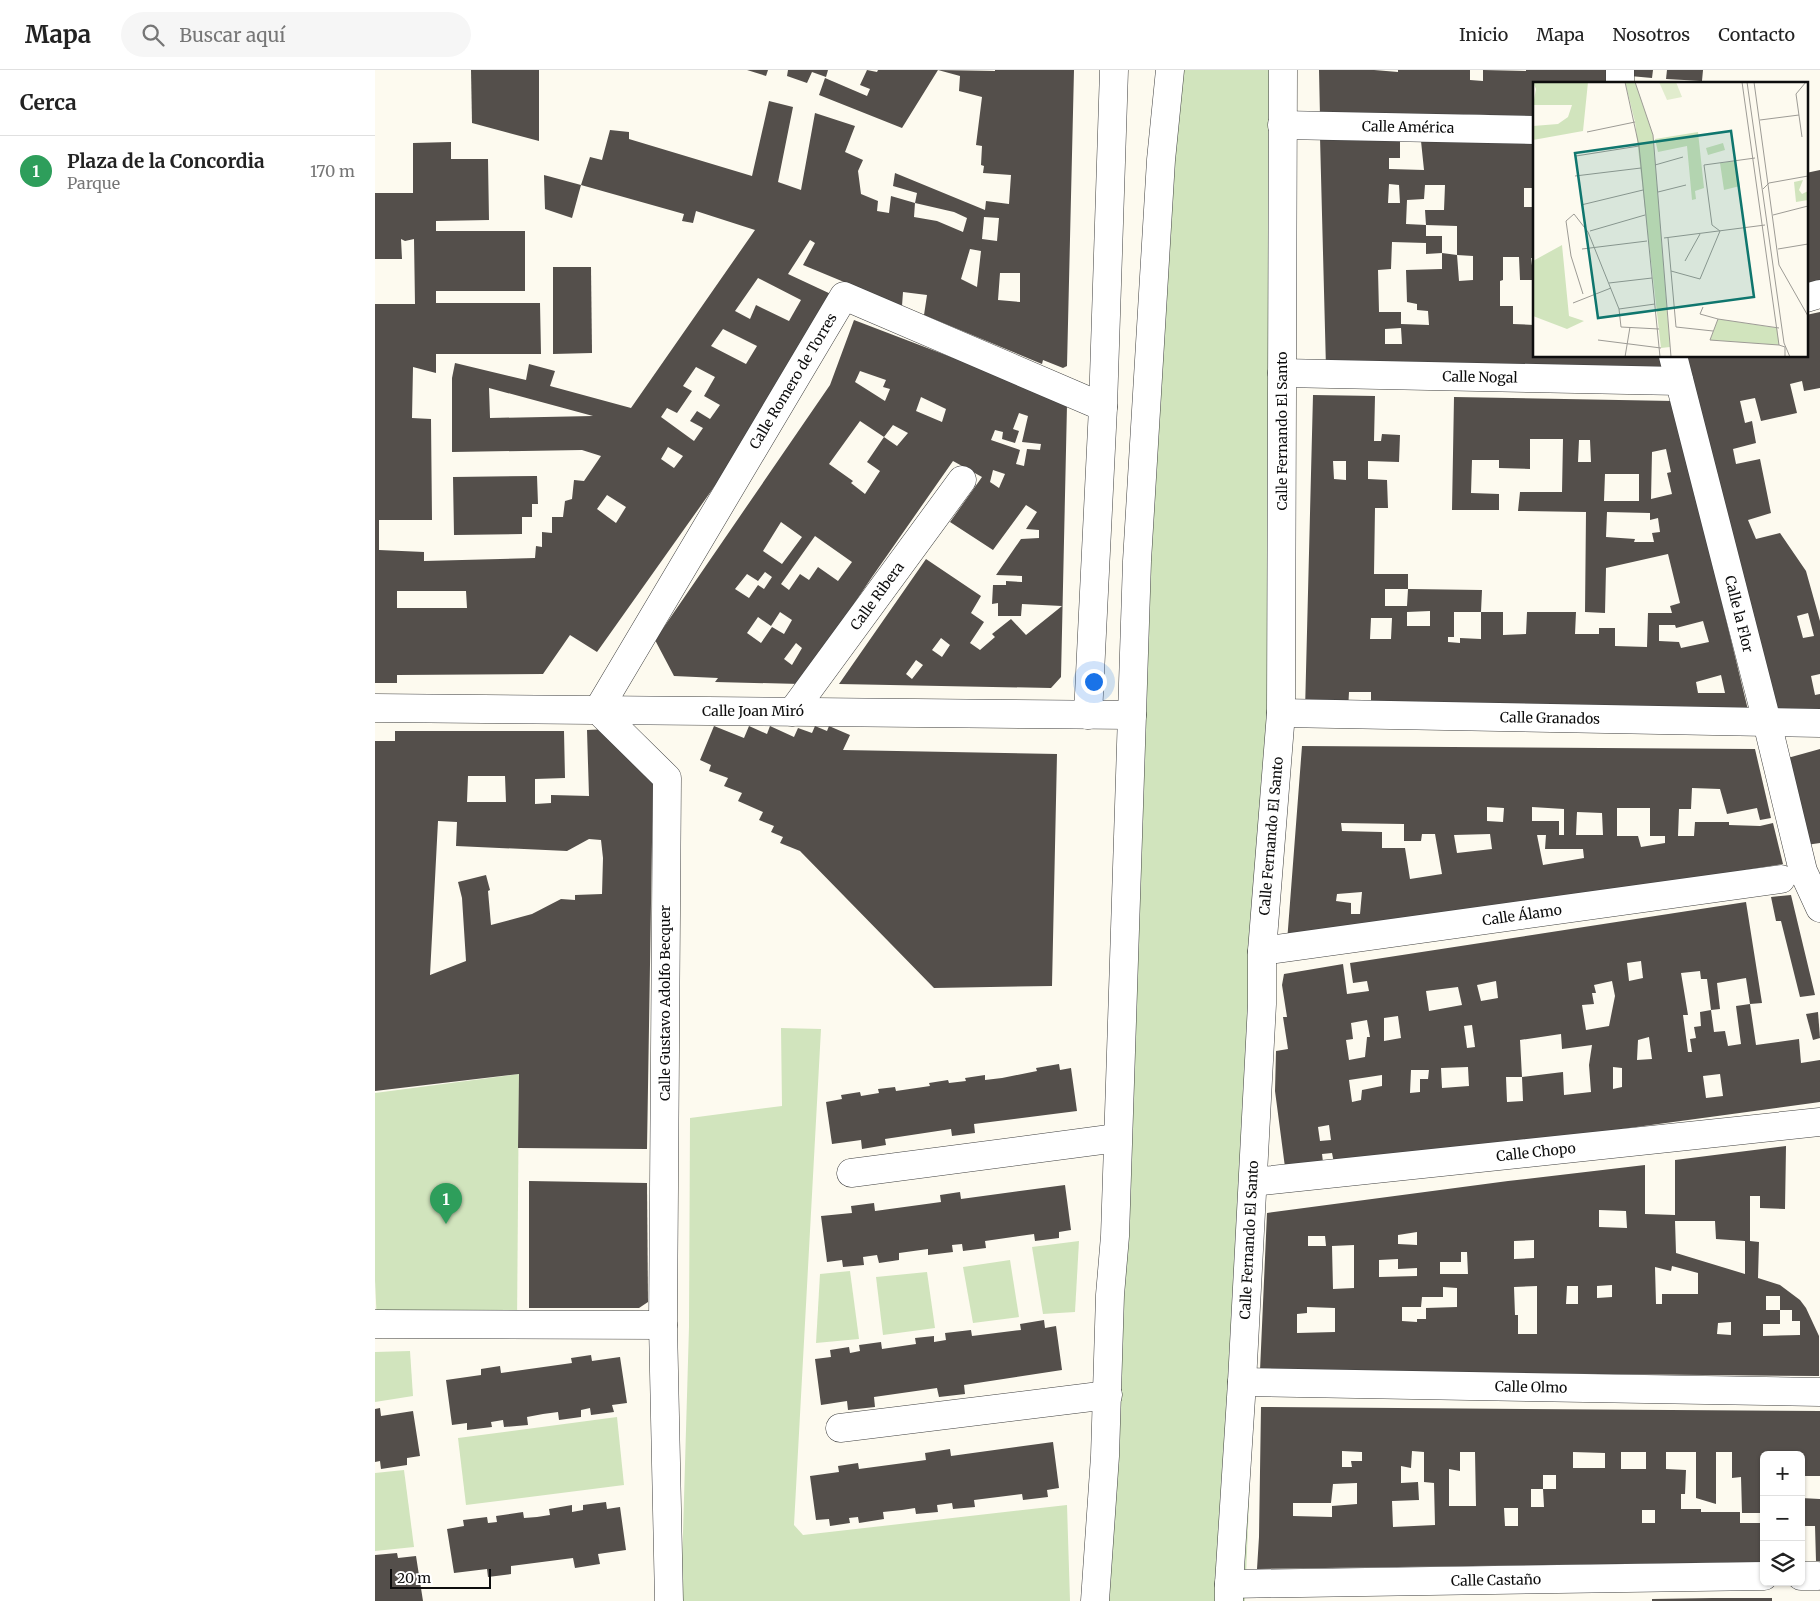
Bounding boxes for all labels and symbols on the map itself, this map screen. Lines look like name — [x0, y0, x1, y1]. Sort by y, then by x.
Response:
inset map — [1533, 82, 1807, 358]
street label: Calle América — [1362, 117, 1455, 137]
street label: Calle Romero de Torres — [745, 310, 841, 452]
street label: Calle Fernando El Santo — [1273, 351, 1291, 511]
street label: Calle Nogal — [1442, 367, 1519, 387]
street label: Calle Ribera — [846, 558, 908, 634]
street label: Calle la Flor — [1721, 574, 1757, 654]
your location — [1081, 669, 1107, 695]
street label: Calle Joan Miró — [702, 702, 804, 720]
street label: Calle Granados — [1500, 708, 1600, 728]
street label: Calle Fernando El Santo — [1255, 756, 1287, 916]
street label: Calle Álamo — [1481, 901, 1563, 929]
street label: Calle Gustavo Adolfo Becquer — [656, 905, 674, 1101]
street label: Calle Chopo — [1495, 1139, 1577, 1165]
street label: Calle Fernando El Santo — [1236, 1160, 1262, 1320]
pin: 1 — [430, 1183, 462, 1224]
street label: Calle Olmo — [1495, 1377, 1567, 1397]
scale bar — [390, 1566, 491, 1589]
street label: Calle Castaño — [1451, 1570, 1541, 1590]

